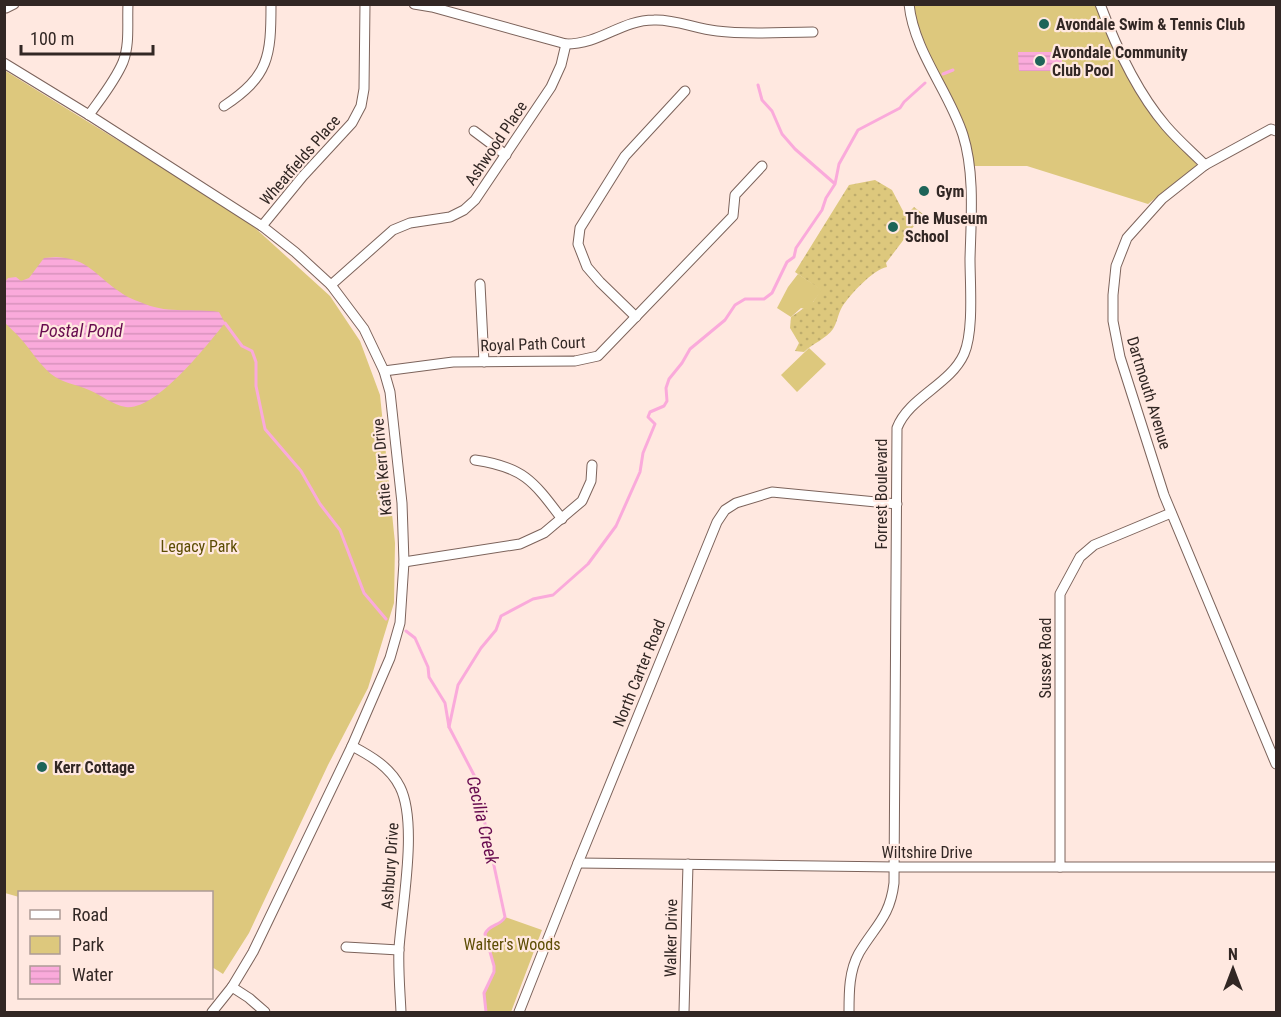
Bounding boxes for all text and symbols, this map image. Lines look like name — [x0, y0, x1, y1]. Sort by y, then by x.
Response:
place label: Avondale Swim & Tennis Club — [1056, 15, 1245, 34]
marker: Avondale Swim & Tennis Club — [1037, 17, 1051, 31]
scale bar — [21, 18, 153, 56]
text: 100 m — [30, 28, 74, 49]
place label: Avondale Community Club Pool — [1052, 43, 1188, 80]
marker: Avondale Community Club Pool — [1033, 54, 1047, 68]
street label: Ashwood Place — [461, 97, 531, 189]
street label: Wheatfields Place — [256, 111, 344, 209]
place label: Gym — [936, 182, 964, 201]
marker: Gym — [917, 184, 931, 198]
place label: The Museum School — [905, 209, 988, 246]
marker: The Museum School — [886, 220, 900, 234]
water label: Postal Pond — [39, 320, 123, 341]
street label: Royal Path Court — [480, 333, 586, 355]
street label: Dartmouth Avenue — [1123, 334, 1175, 452]
street label: Katie Kerr Drive — [368, 418, 396, 516]
street label: Forrest Boulevard — [872, 439, 891, 550]
park label: Legacy Park — [161, 537, 238, 556]
street label: North Carter Road — [609, 616, 669, 730]
street label: Sussex Road — [1036, 618, 1055, 698]
place label: Kerr Cottage — [54, 758, 135, 777]
marker: Kerr Cottage — [35, 760, 49, 774]
water label: Cecilia Creek — [463, 774, 504, 867]
street label: Ashbury Drive — [377, 822, 403, 910]
street label: Wiltshire Drive — [882, 843, 972, 862]
legend — [18, 891, 213, 999]
street label: Walker Drive — [661, 899, 681, 977]
text: Road — [72, 904, 108, 925]
text: Park — [72, 934, 104, 955]
park label: Walter's Woods — [464, 935, 560, 954]
north arrow — [1203, 939, 1263, 999]
text: N — [1228, 945, 1238, 964]
text: Water — [72, 964, 114, 985]

